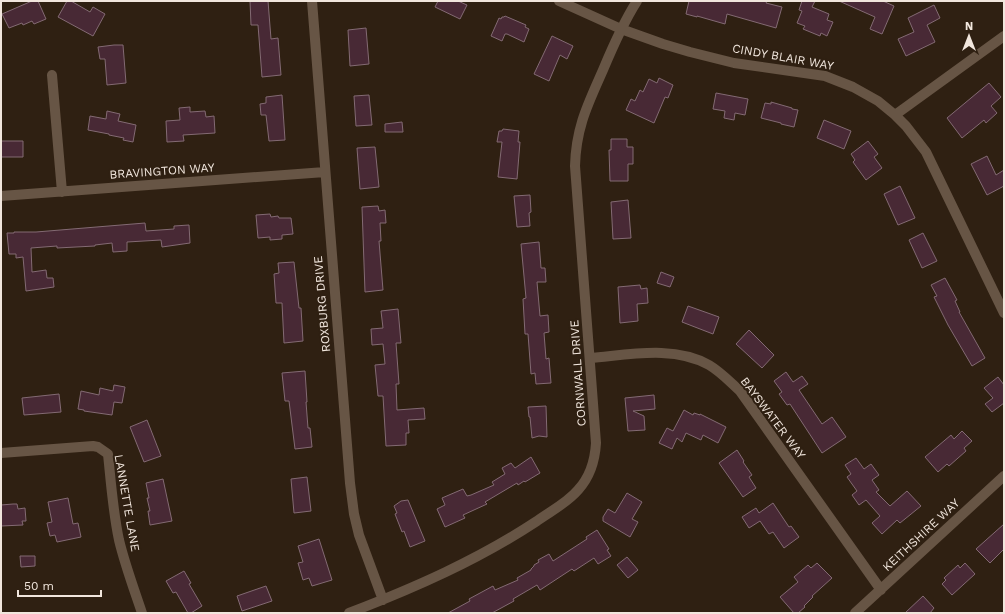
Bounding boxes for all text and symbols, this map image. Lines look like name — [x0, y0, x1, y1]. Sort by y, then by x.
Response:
north arrow — [949, 16, 989, 56]
text: N — [965, 20, 973, 33]
street label: CINDY BLAIR WAY — [731, 41, 835, 73]
street label: BRAVINGTON WAY — [109, 160, 215, 182]
street label: ROXBURG DRIVE — [311, 255, 333, 353]
street label: CORNWALL DRIVE — [567, 319, 589, 427]
street label: BAYSWATER WAY — [738, 374, 808, 462]
street label: LANNETTE LANE — [112, 453, 142, 553]
street label: KEITHSHIRE WAY — [880, 496, 962, 574]
scale bar — [18, 572, 101, 598]
text: 50 m — [24, 579, 54, 593]

